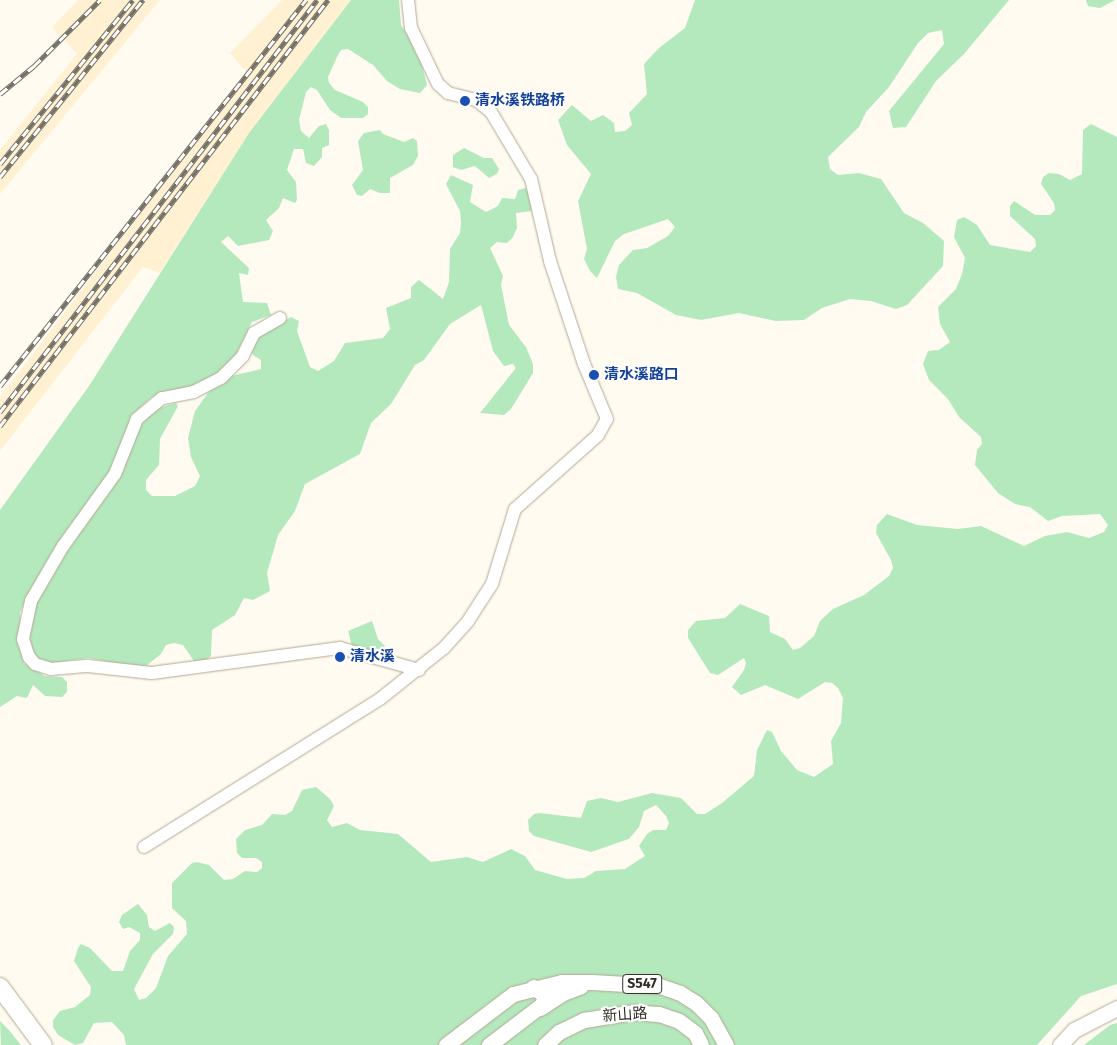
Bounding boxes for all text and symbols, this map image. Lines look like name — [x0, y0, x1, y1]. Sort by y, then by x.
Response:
place label: 清水溪铁路桥 — [475, 92, 565, 110]
marker: 清水溪铁路桥 — [459, 95, 471, 107]
place label: 清水溪路口 — [604, 366, 679, 384]
marker: 清水溪路口 — [588, 369, 600, 381]
place label: 清水溪 — [350, 648, 395, 666]
marker: 清水溪 — [334, 651, 346, 663]
road number: S547 — [622, 972, 662, 996]
street label: 新山路 — [602, 1004, 648, 1026]

